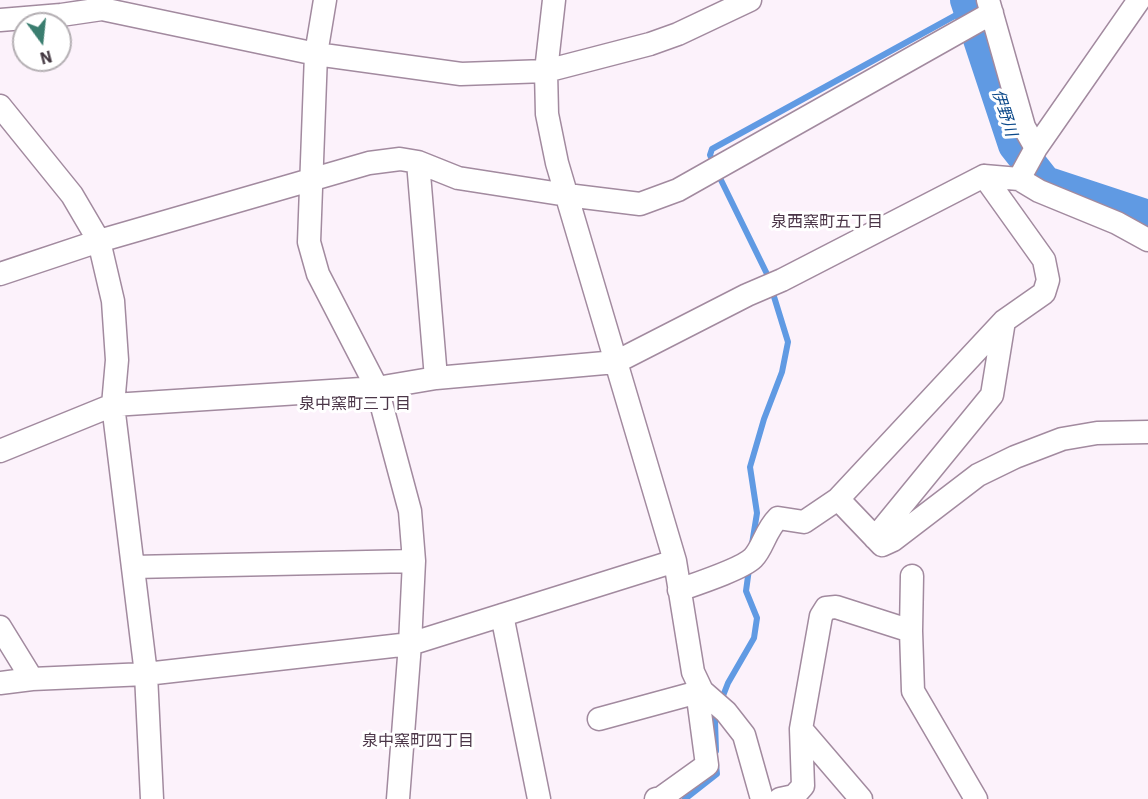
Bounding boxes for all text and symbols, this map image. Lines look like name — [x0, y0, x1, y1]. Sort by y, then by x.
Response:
north arrow — [12, 12, 72, 72]
text: N — [38, 46, 54, 69]
water label: 伊野川 — [987, 87, 1021, 139]
district label: 泉西窯町五丁目 — [771, 212, 883, 232]
district label: 泉中窯町三丁目 — [299, 394, 411, 414]
district label: 泉中窯町四丁目 — [362, 731, 474, 751]

